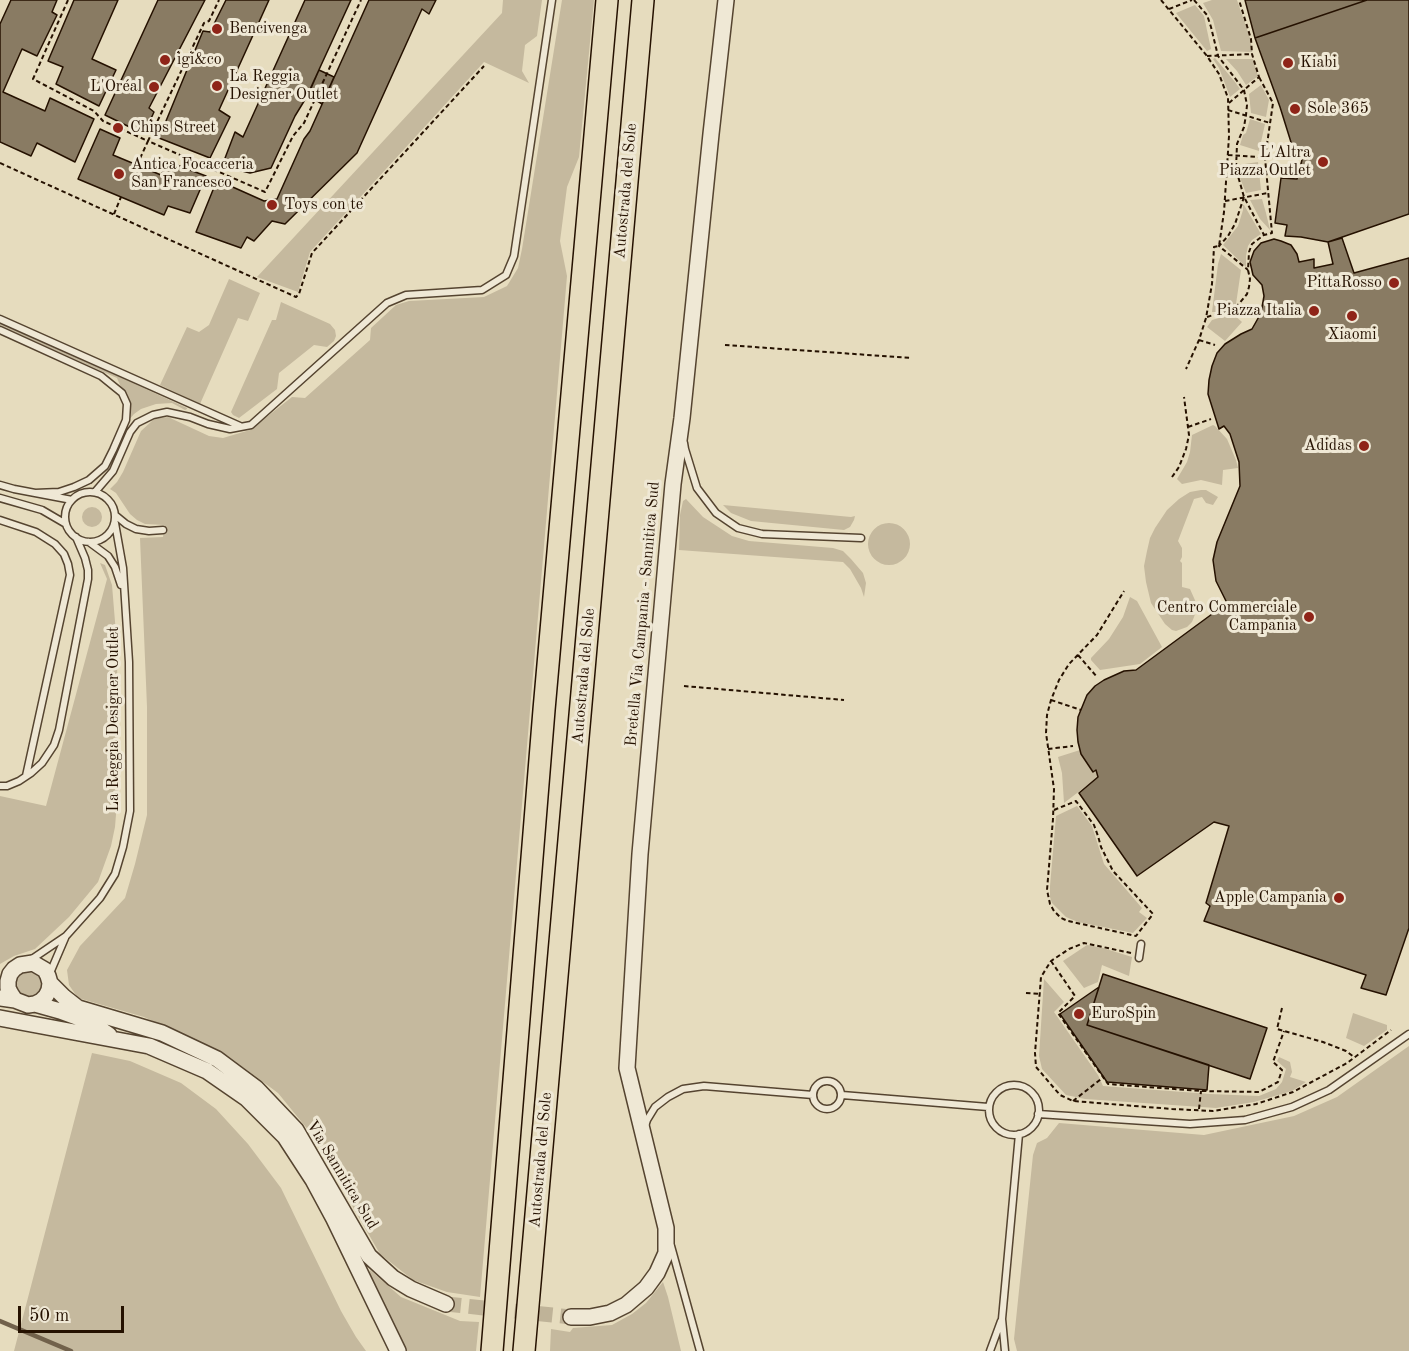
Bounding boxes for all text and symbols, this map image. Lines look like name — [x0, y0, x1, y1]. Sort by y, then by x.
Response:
place label: Bencivenga — [229, 19, 308, 39]
marker: Bencivenga — [210, 22, 224, 36]
place label: igi&co — [177, 50, 222, 70]
marker: igi&co — [158, 53, 172, 67]
place label: Kiabi — [1300, 53, 1337, 73]
marker: Kiabi — [1281, 56, 1295, 70]
place label: La Reggia Designer Outlet — [229, 67, 338, 105]
place label: L'Oréal — [90, 77, 142, 97]
marker: La Reggia Designer Outlet — [210, 79, 224, 93]
marker: L'Oréal — [147, 80, 161, 94]
place label: Sole 365 — [1307, 99, 1369, 119]
marker: Sole 365 — [1288, 102, 1302, 116]
place label: Chips Street — [130, 118, 216, 138]
marker: Chips Street — [111, 121, 125, 135]
street label: Autostrada del Sole — [611, 122, 641, 260]
place label: L'Altra Piazza Outlet — [1219, 143, 1311, 181]
place label: Antica Focacceria San Francesco — [131, 155, 254, 193]
marker: L'Altra Piazza Outlet — [1316, 155, 1330, 169]
marker: Antica Focacceria San Francesco — [112, 167, 126, 181]
place label: Toys con te — [284, 195, 363, 215]
marker: Toys con te — [265, 198, 279, 212]
place label: PittaRosso — [1306, 273, 1382, 293]
marker: PittaRosso — [1387, 276, 1401, 290]
place label: Piazza Italia — [1216, 301, 1302, 321]
marker: Piazza Italia — [1307, 304, 1321, 318]
marker: Xiaomi — [1345, 309, 1359, 323]
place label: Xiaomi — [1327, 325, 1377, 345]
place label: Adidas — [1304, 436, 1352, 456]
marker: Adidas — [1357, 439, 1371, 453]
street label: Bretella Via Campania - Sannitica Sud — [622, 481, 664, 747]
place label: Centro Commerciale Campania — [1157, 598, 1297, 636]
street label: Autostrada del Sole — [569, 607, 599, 745]
marker: Centro Commerciale Campania — [1302, 610, 1316, 624]
street label: La Reggia Designer Outlet — [104, 626, 124, 812]
place label: Apple Campania — [1214, 888, 1327, 908]
marker: Apple Campania — [1332, 891, 1346, 905]
place label: EuroSpin — [1091, 1004, 1156, 1024]
marker: EuroSpin — [1072, 1007, 1086, 1021]
street label: Autostrada del Sole — [526, 1091, 556, 1229]
street label: Via Sannitica Sud — [302, 1117, 382, 1233]
scale bar — [21, 1294, 128, 1332]
text: 50 m — [29, 1307, 69, 1325]

